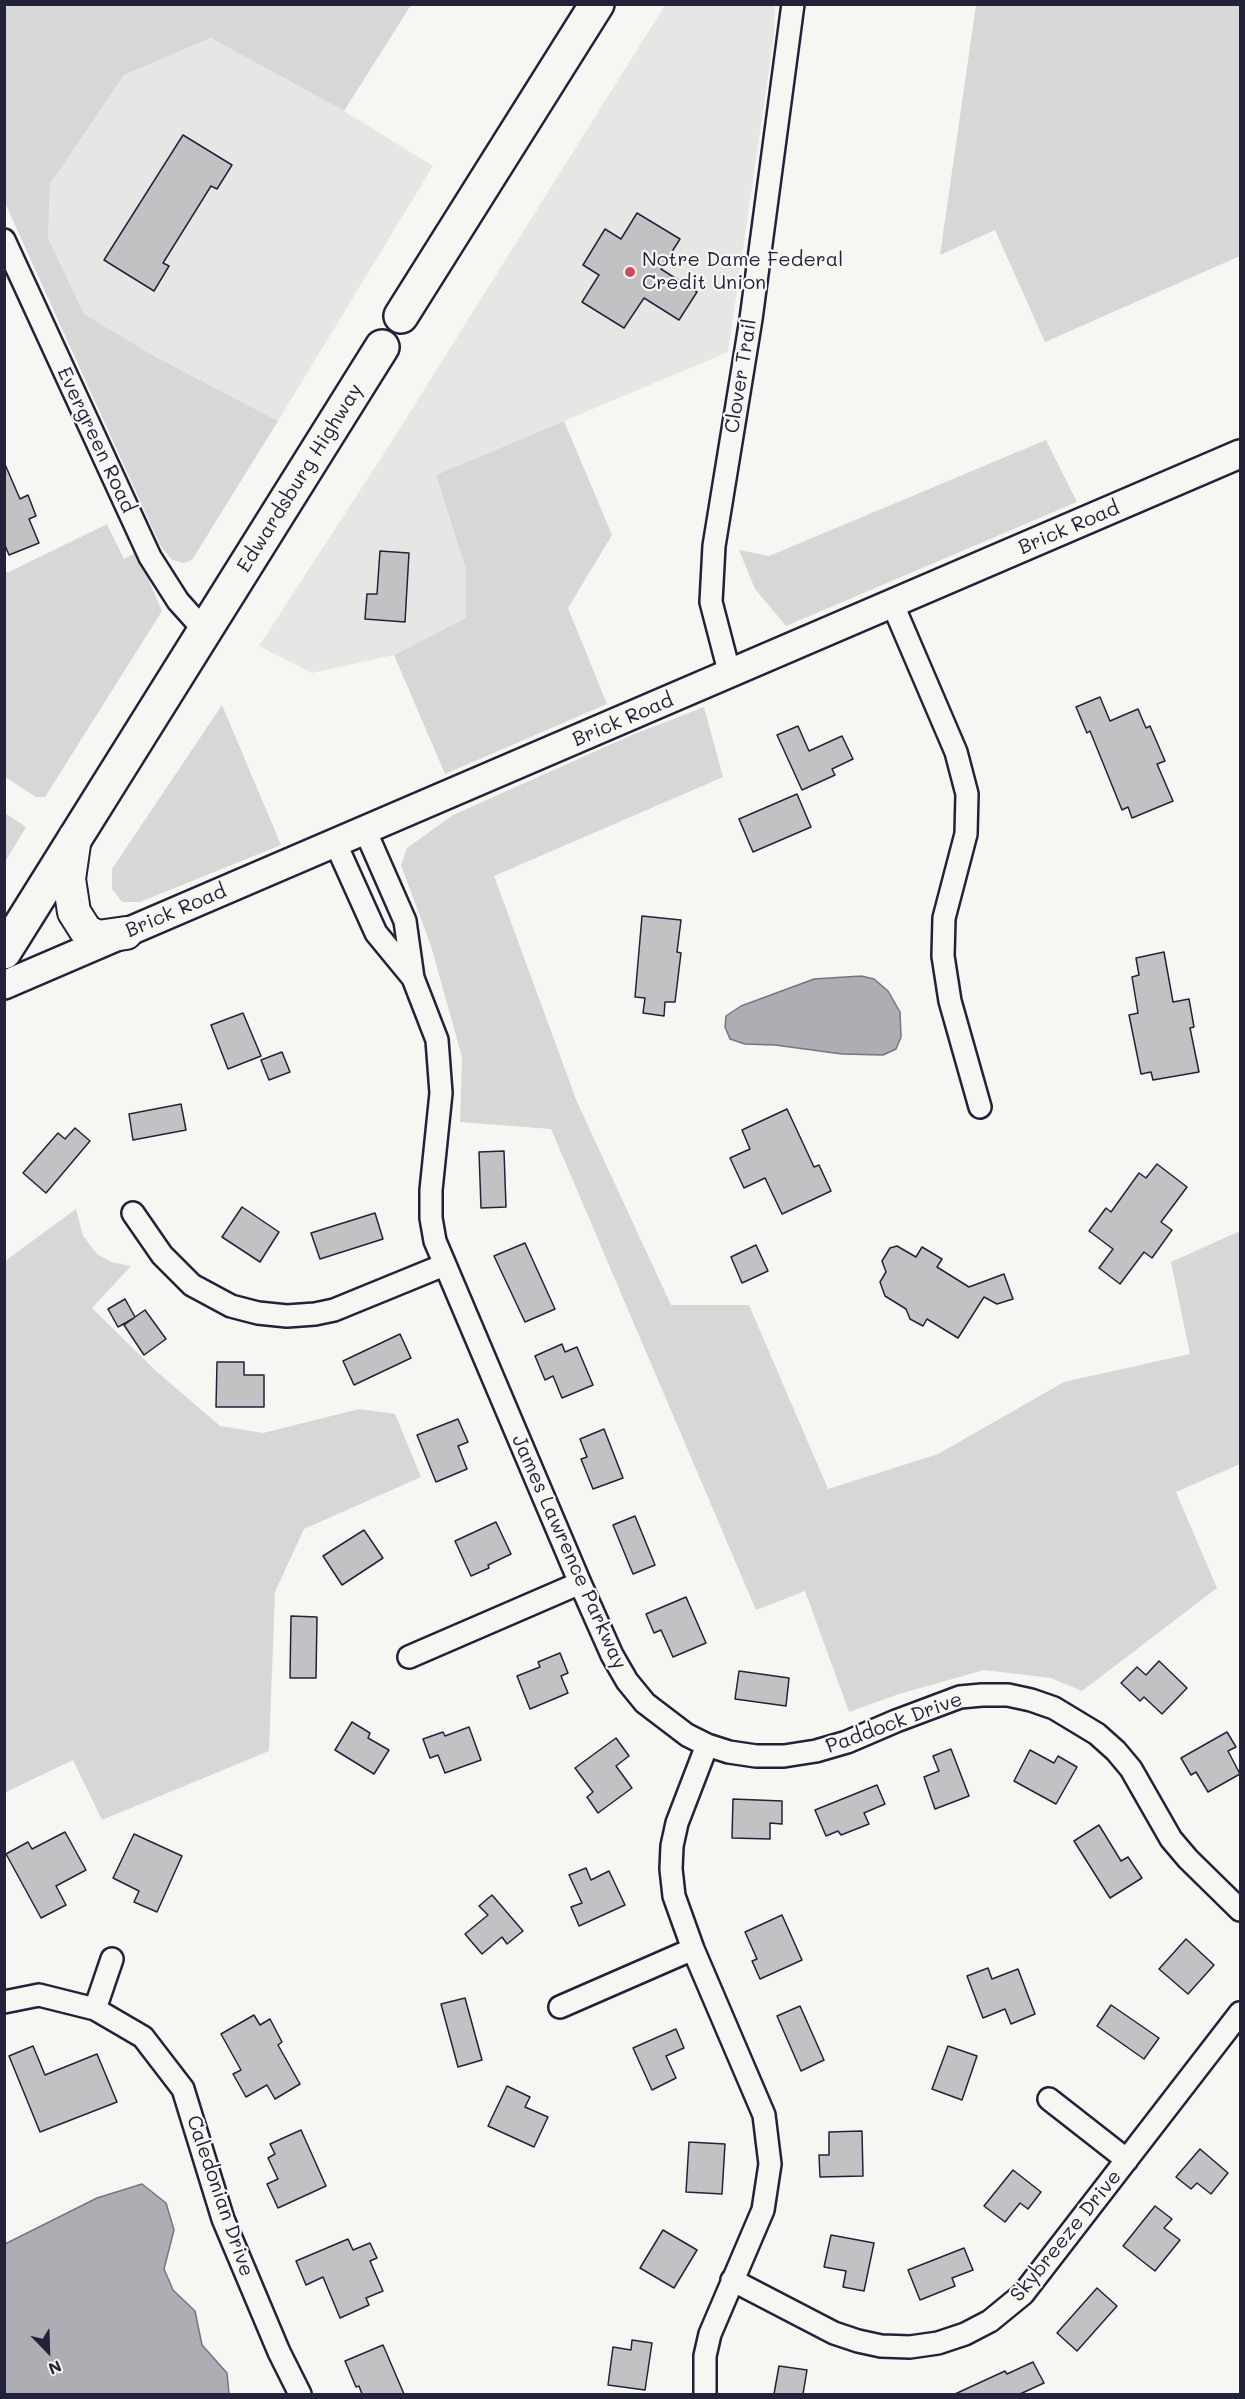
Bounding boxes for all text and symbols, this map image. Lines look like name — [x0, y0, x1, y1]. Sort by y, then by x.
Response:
place label: Notre Dame Federal Credit Union — [642, 248, 843, 295]
marker: Notre Dame Federal Credit Union — [623, 265, 637, 279]
street label: Clover Trail — [720, 317, 762, 435]
street label: Evergreen Road — [52, 363, 140, 517]
street label: Edwardsburg Highway — [232, 379, 368, 577]
street label: Brick Road — [1015, 496, 1123, 560]
street label: Brick Road — [569, 688, 677, 752]
street label: Brick Road — [122, 879, 230, 943]
street label: James Lawrence Parkway — [506, 1431, 632, 1673]
street label: Paddock Drive — [822, 1687, 966, 1759]
street label: Caledonian Drive — [181, 2112, 259, 2280]
street label: Skybreeze Drive — [1006, 2165, 1126, 2307]
north arrow — [18, 2321, 78, 2381]
text: N — [46, 2356, 65, 2380]

